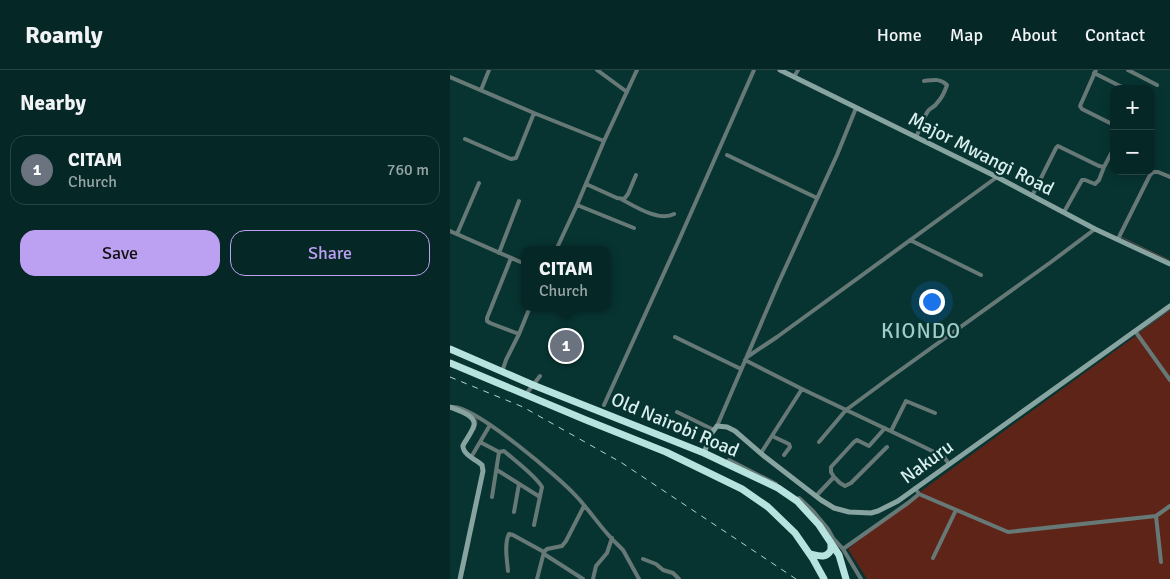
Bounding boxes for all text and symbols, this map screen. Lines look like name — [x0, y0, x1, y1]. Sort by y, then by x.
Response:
text: Roamly — [25, 20, 103, 50]
text: Home — [877, 24, 922, 46]
text: Map — [950, 24, 983, 46]
text: About — [1011, 24, 1057, 46]
text: Contact — [1085, 24, 1145, 46]
map controls — [1110, 85, 1155, 175]
button: + — [1110, 85, 1155, 130]
text: Nearby — [20, 90, 86, 116]
street label: Major Mwangi Road — [904, 107, 1058, 201]
button: − — [1110, 130, 1155, 175]
text: CITAM — [68, 148, 122, 172]
text: 1 — [33, 160, 41, 180]
text: 760 m — [387, 160, 429, 180]
text: Church — [68, 172, 117, 192]
button: Save — [20, 230, 220, 276]
button: Share — [230, 230, 430, 276]
popup — [521, 246, 611, 311]
text: CITAM — [539, 257, 593, 281]
text: Church — [539, 281, 588, 301]
your location — [919, 289, 945, 315]
district label: KIONDO — [881, 318, 961, 344]
pin: 1 — [550, 327, 582, 365]
street label: Old Nairobi Road — [607, 387, 743, 463]
street label: Nakuru — [896, 435, 958, 489]

